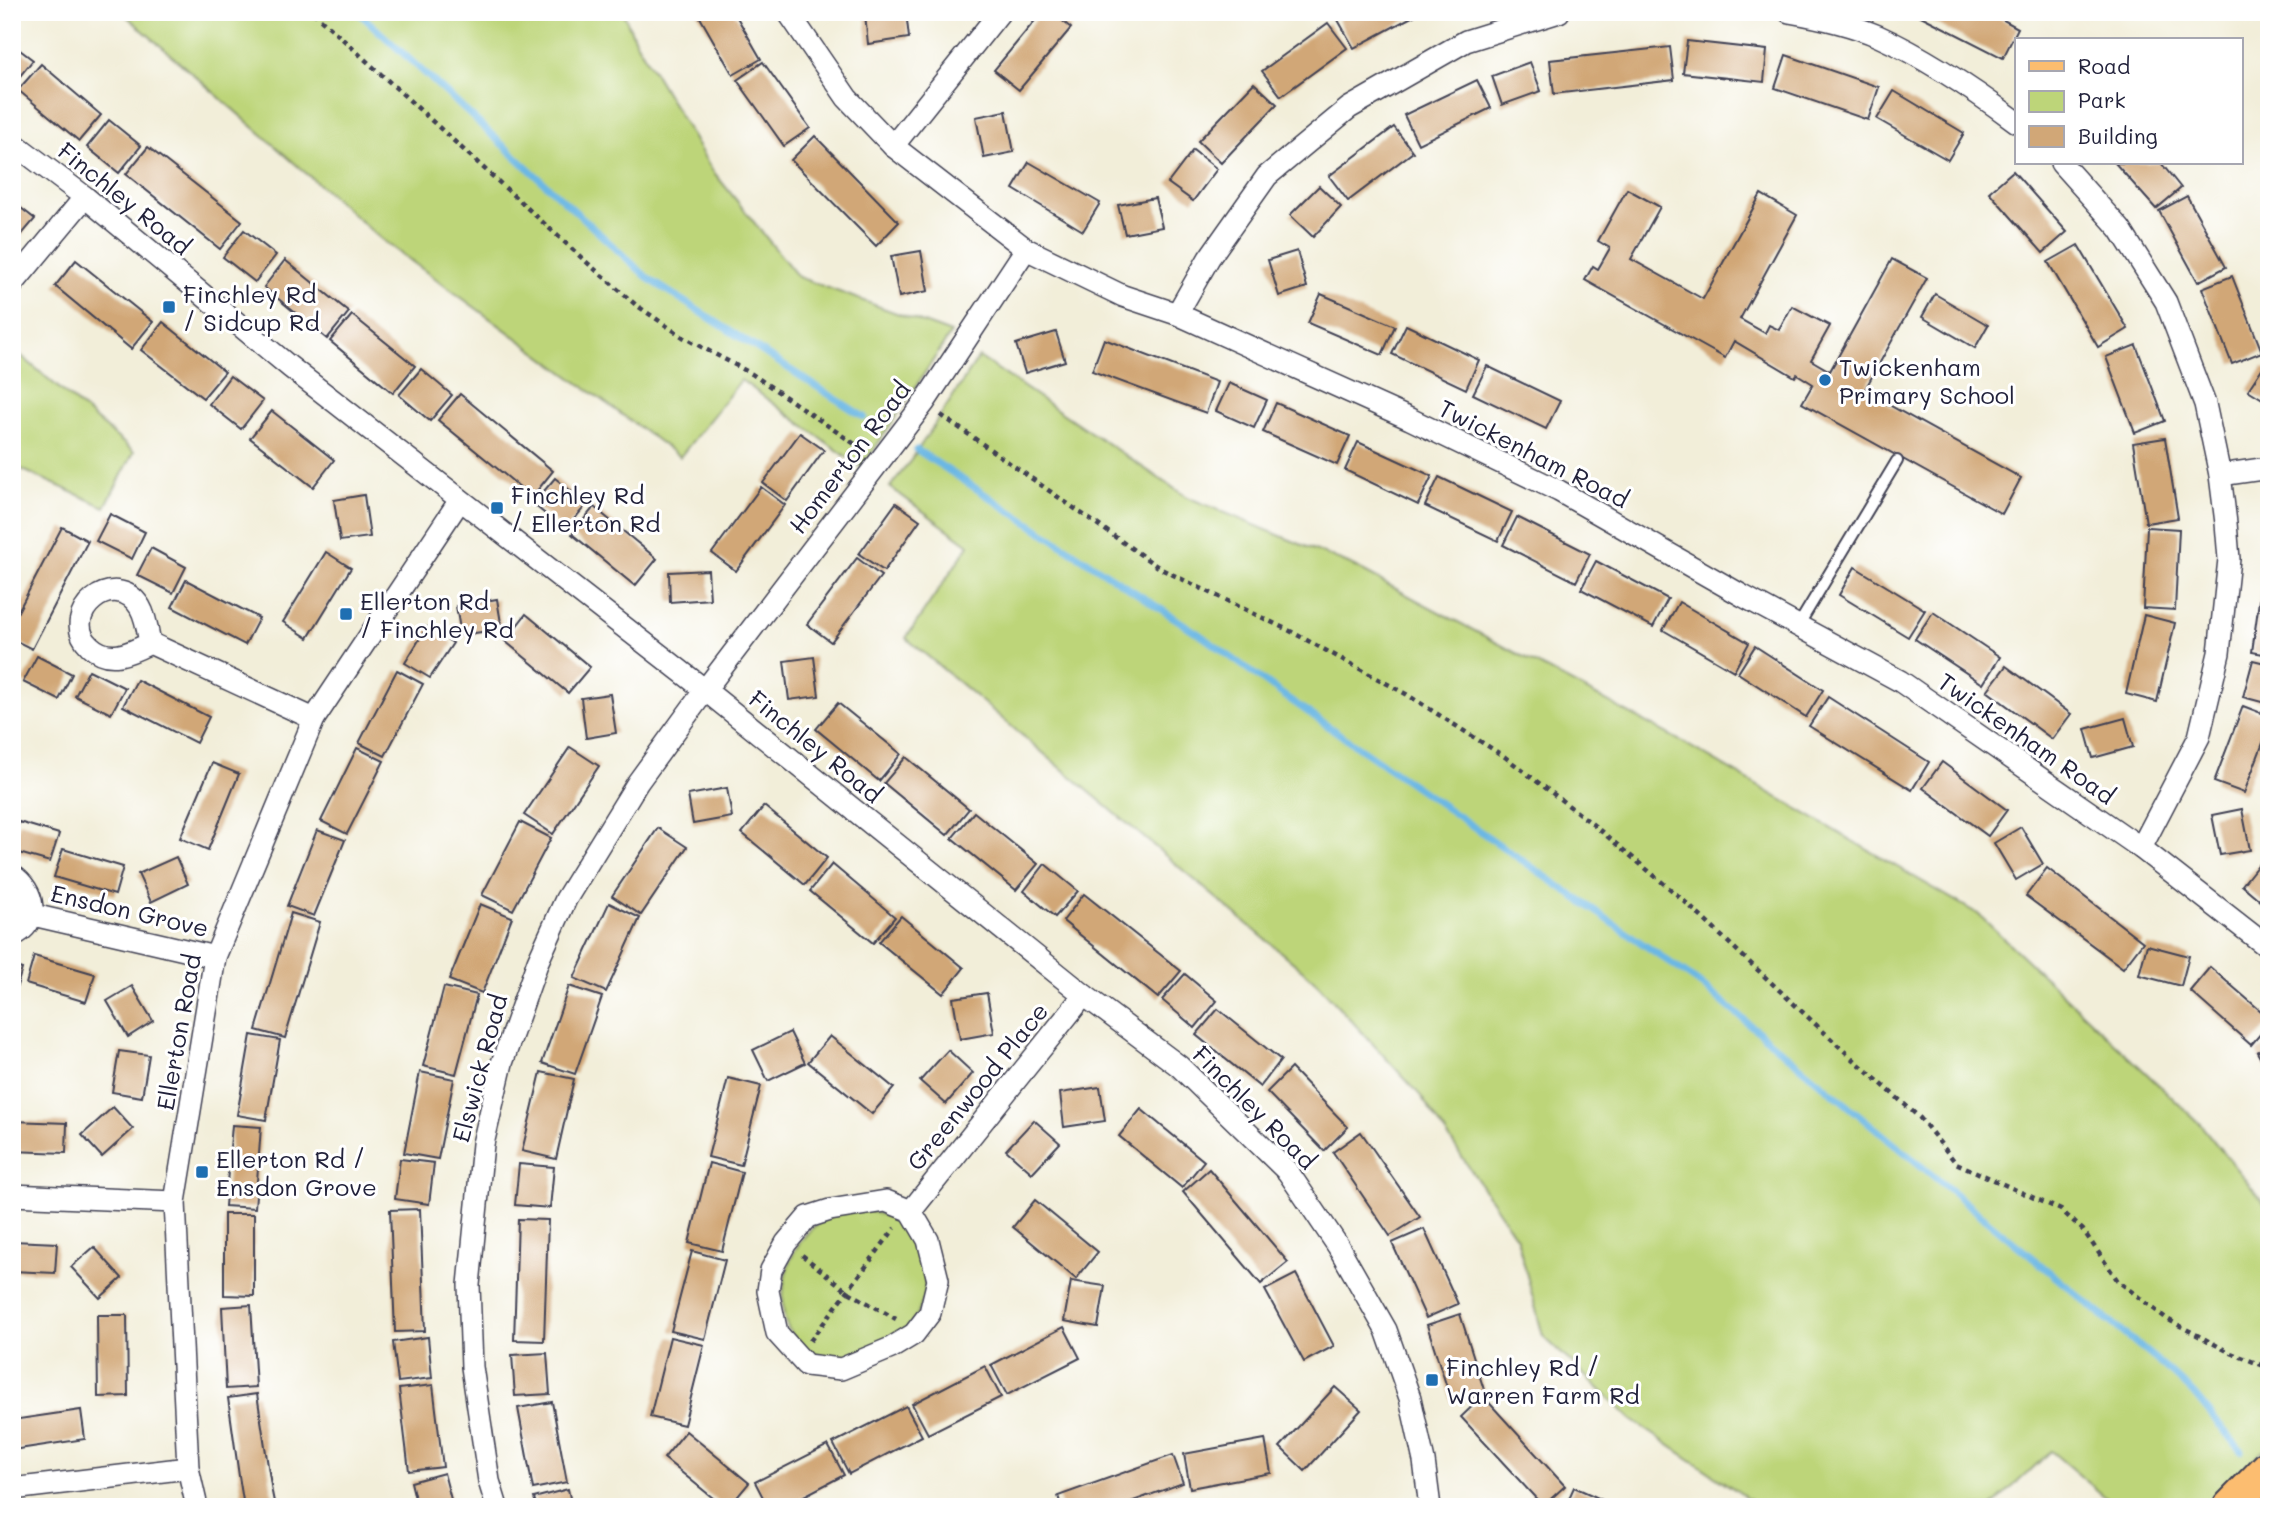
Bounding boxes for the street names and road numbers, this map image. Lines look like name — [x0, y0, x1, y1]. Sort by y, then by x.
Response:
street label: Finchley Road — [52, 135, 198, 261]
street label: Homerton Road — [782, 375, 916, 539]
street label: Twickenham Road — [1434, 392, 1634, 514]
street label: Twickenham Road — [1932, 665, 2122, 811]
street label: Finchley Road — [743, 683, 889, 809]
street label: Ensdon Grove — [48, 877, 212, 943]
street label: Ellerton Road — [149, 951, 207, 1113]
street label: Elswick Road — [444, 991, 514, 1145]
street label: Greenwood Place — [900, 996, 1054, 1176]
street label: Finchley Road — [1187, 1039, 1323, 1175]

